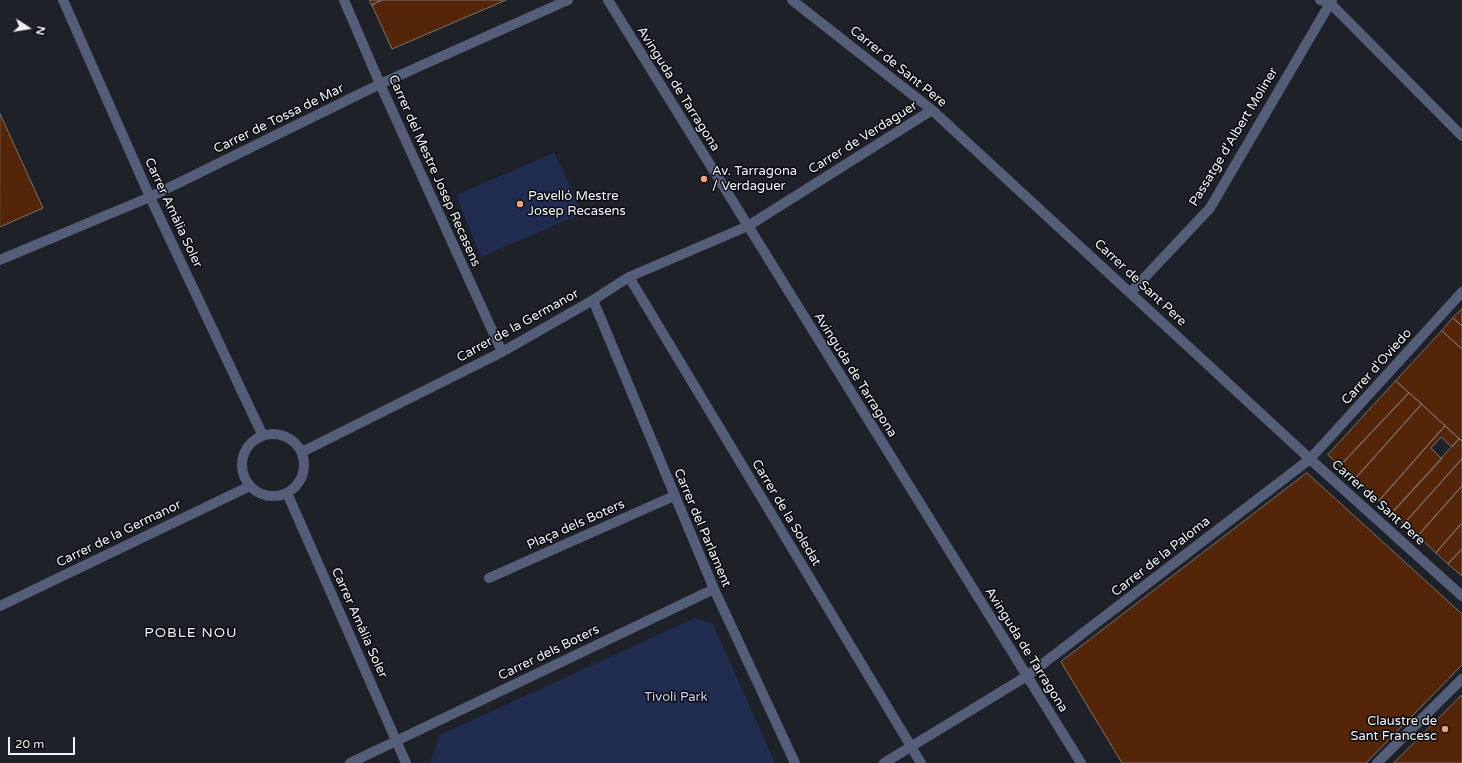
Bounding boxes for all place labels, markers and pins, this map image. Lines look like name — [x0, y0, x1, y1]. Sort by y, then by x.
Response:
place label: Av. Tarragona / Verdaguer — [712, 164, 797, 195]
marker: Av. Tarragona / Verdaguer — [699, 174, 709, 184]
place label: Pavelló Mestre Josep Recasens — [528, 189, 626, 220]
marker: Pavelló Mestre Josep Recasens — [515, 199, 525, 209]
place label: Claustre de Sant Francesc — [1350, 714, 1437, 745]
marker: Claustre de Sant Francesc — [1440, 724, 1450, 734]

